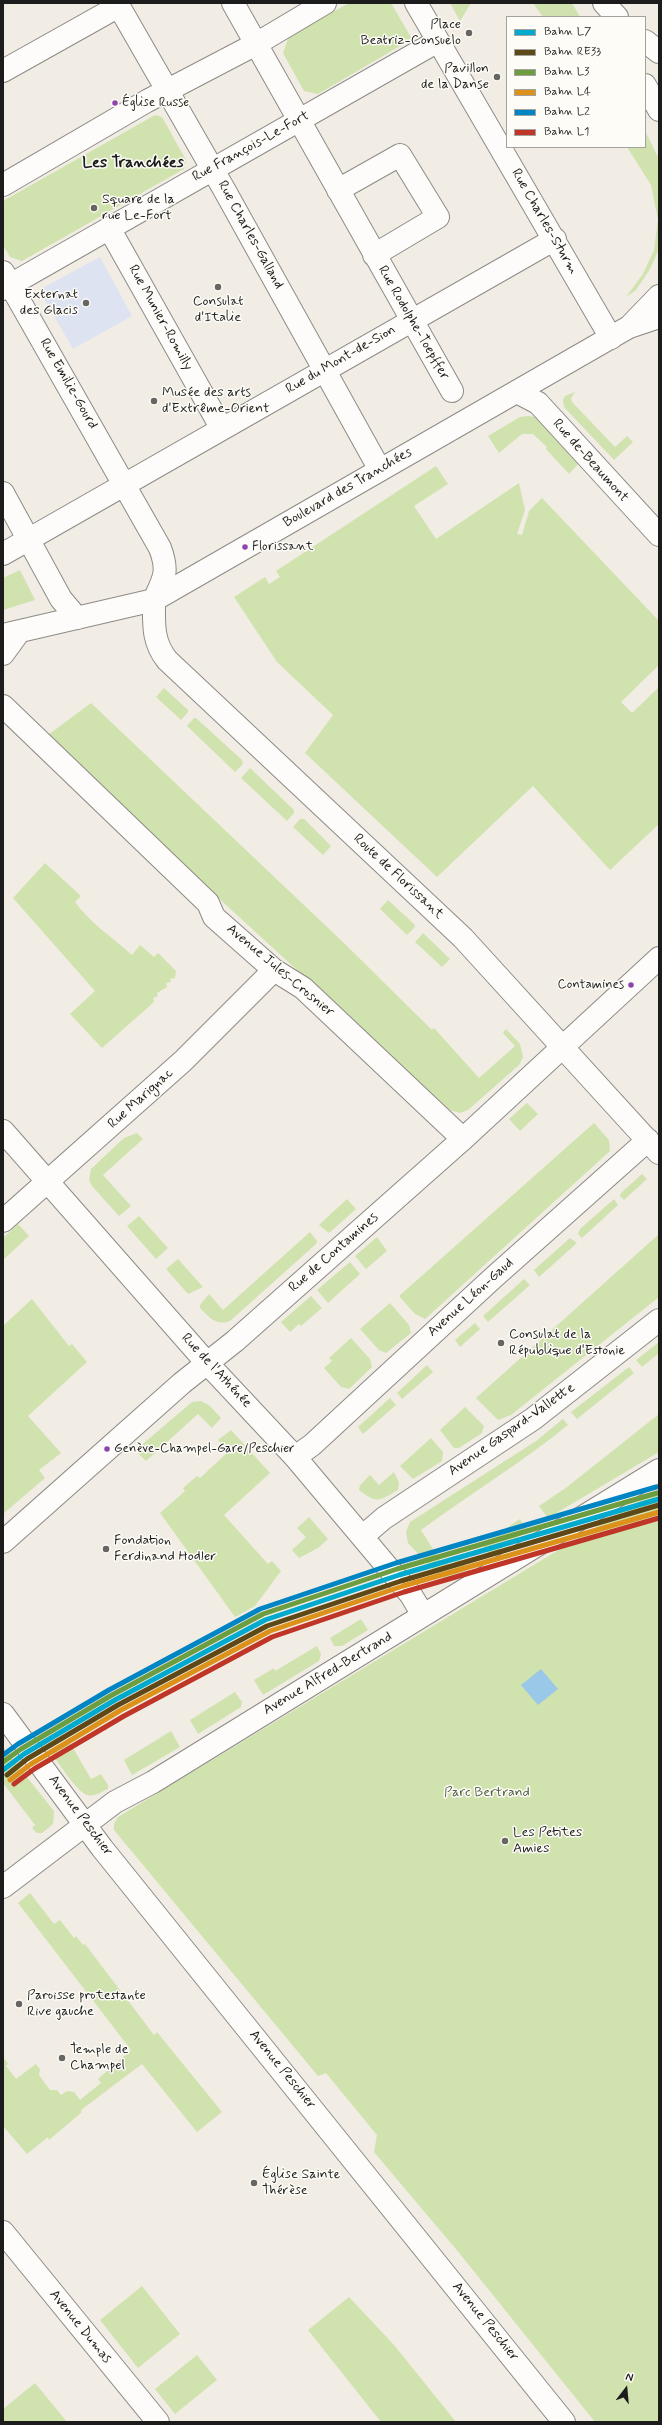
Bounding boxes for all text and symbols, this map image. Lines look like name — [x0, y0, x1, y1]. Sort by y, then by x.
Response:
legend — [506, 16, 646, 148]
place label: Place Beatriz-Consuelo — [361, 17, 461, 50]
text: Bahn L7 — [544, 24, 591, 40]
marker: Place Beatriz-Consuelo — [464, 28, 474, 38]
text: Bahn RE33 — [544, 44, 601, 60]
place label: Pavillon de la Danse — [421, 61, 489, 94]
text: Bahn L3 — [544, 64, 590, 80]
marker: Pavillon de la Danse — [492, 72, 502, 82]
text: Bahn L4 — [544, 84, 591, 100]
place label: Église Russe — [122, 95, 189, 111]
marker: Église Russe — [110, 98, 120, 108]
text: Bahn L2 — [544, 104, 590, 120]
street label: Rue François-Le-Fort — [190, 108, 312, 186]
text: Bahn L1 — [544, 124, 589, 140]
district label: Les Tranchées — [82, 154, 184, 174]
street label: Rue Charles-Sturm — [507, 166, 581, 278]
street label: Rue Charles-Galland — [213, 178, 287, 292]
place label: Square de la rue Le-Fort — [102, 192, 175, 224]
marker: Square de la rue Le-Fort — [89, 203, 99, 213]
street label: Rue Munier-Romilly — [124, 262, 196, 374]
street label: Rue Rodolphe-Toepffer — [374, 263, 452, 383]
marker: Consulat d'Italie — [213, 282, 223, 292]
place label: Externat des Glacis — [20, 287, 78, 320]
place label: Consulat d'Italie — [193, 294, 243, 326]
marker: Externat des Glacis — [81, 298, 91, 308]
street label: Rue du Mont-de-Sion — [283, 322, 399, 398]
street label: Rue Emilie-Gourd — [35, 336, 101, 432]
place label: Musée des arts d'Extrême-Orient — [162, 385, 270, 418]
marker: Musée des arts d'Extrême-Orient — [149, 396, 159, 406]
street label: Rue de-Beaumont — [548, 416, 632, 506]
street label: Boulevard des Tranchées — [281, 444, 415, 532]
place label: Florissant — [252, 539, 313, 555]
marker: Florissant — [240, 542, 250, 552]
street label: Route de Florissant — [349, 831, 447, 923]
street label: Avenue Jules-Crosnier — [223, 921, 337, 1021]
place label: Contamines — [558, 977, 624, 993]
marker: Contamines — [626, 980, 636, 990]
street label: Rue Marignac — [105, 1065, 177, 1133]
street label: Rue de Contamines — [286, 1210, 382, 1296]
street label: Avenue Léon-Gaud — [425, 1255, 517, 1341]
place label: Consulat de la République d'Estonie — [509, 1327, 625, 1360]
street label: Rue de l'Athénée — [177, 1330, 255, 1412]
marker: Consulat de la République d'Estonie — [496, 1338, 506, 1348]
street label: Avenue Gaspard-Vallette — [446, 1380, 578, 1480]
place label: Genève-Champel-Gare/Peschier — [114, 1441, 294, 1457]
marker: Genève-Champel-Gare/Peschier — [102, 1444, 112, 1454]
place label: Fondation Ferdinand Hodler — [114, 1533, 216, 1566]
marker: Fondation Ferdinand Hodler — [101, 1544, 111, 1554]
street label: Avenue Alfred-Bertrand — [260, 1629, 396, 1719]
street label: Avenue Peschier — [44, 1772, 116, 1860]
park label: Parc Bertrand — [444, 1785, 530, 1801]
place label: Les Petites Amies — [513, 1825, 582, 1858]
marker: Les Petites Amies — [500, 1836, 510, 1846]
place label: Paroisse protestante Rive gauche — [27, 1988, 146, 2020]
marker: Paroisse protestante Rive gauche — [14, 1999, 24, 2009]
street label: Avenue Peschier — [245, 2027, 319, 2113]
place label: Temple de Champel — [70, 2042, 128, 2074]
marker: Temple de Champel — [57, 2053, 67, 2063]
place label: Église Sainte Thérèse — [262, 2167, 340, 2200]
marker: Église Sainte Thérèse — [249, 2178, 259, 2188]
street label: Avenue Peschier — [448, 2279, 522, 2365]
street label: Avenue Dumas — [45, 2287, 115, 2367]
north arrow — [606, 2369, 646, 2409]
text: N — [624, 2370, 635, 2385]

